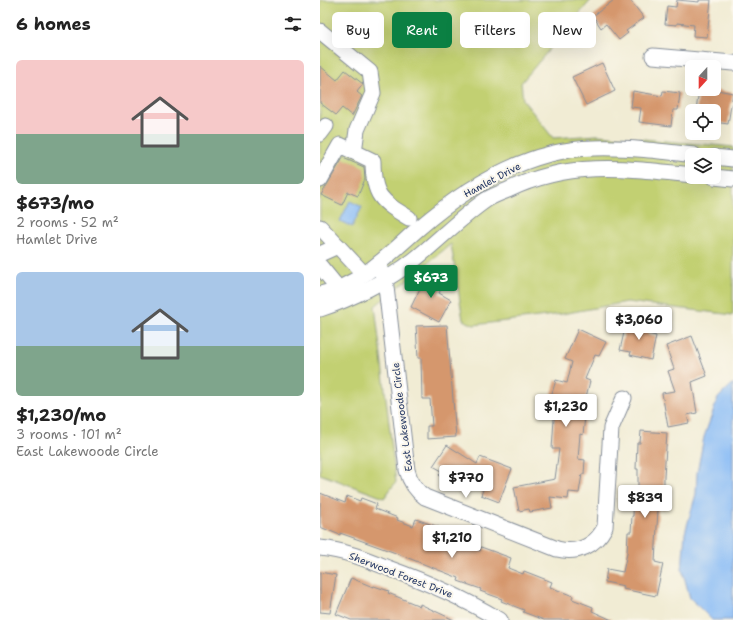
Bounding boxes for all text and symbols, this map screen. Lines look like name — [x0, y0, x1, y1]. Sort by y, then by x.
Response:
chip: Buy — [332, 12, 384, 48]
chip: Rent — [392, 12, 452, 48]
chip: Filters — [460, 12, 530, 48]
chip: New — [538, 12, 596, 48]
text: 6 homes — [16, 13, 91, 35]
icon: filters — [282, 13, 304, 35]
north arrow — [685, 60, 721, 96]
map controls — [685, 60, 721, 184]
icon: home — [124, 86, 196, 158]
button: locate — [685, 104, 721, 140]
button: layers — [685, 148, 721, 184]
street label: Hamlet Drive — [461, 159, 523, 200]
text: $673/mo — [16, 192, 94, 214]
text: 2 rooms · 52 m² — [16, 214, 119, 231]
text: Hamlet Drive — [16, 231, 98, 248]
pin: $673 — [407, 265, 455, 299]
text: $673 — [414, 269, 448, 286]
icon: home — [124, 298, 196, 370]
pin: $3,060 — [606, 307, 672, 341]
text: $3,060 — [615, 311, 663, 328]
street label: East Lakewoode Circle — [389, 361, 415, 472]
pin: $1,230 — [533, 394, 599, 428]
text: $1,230 — [544, 398, 588, 415]
text: $1,230/mo — [16, 404, 106, 426]
text: 3 rooms · 101 m² — [16, 426, 122, 443]
text: East Lakewoode Circle — [16, 443, 159, 460]
pin: $770 — [442, 465, 490, 499]
text: $770 — [448, 469, 484, 486]
pin: $839 — [621, 485, 669, 519]
text: $839 — [627, 489, 663, 506]
pin: $1,210 — [419, 525, 485, 559]
text: $1,210 — [432, 529, 472, 546]
street label: Sherwood Forest Drive — [347, 549, 455, 601]

